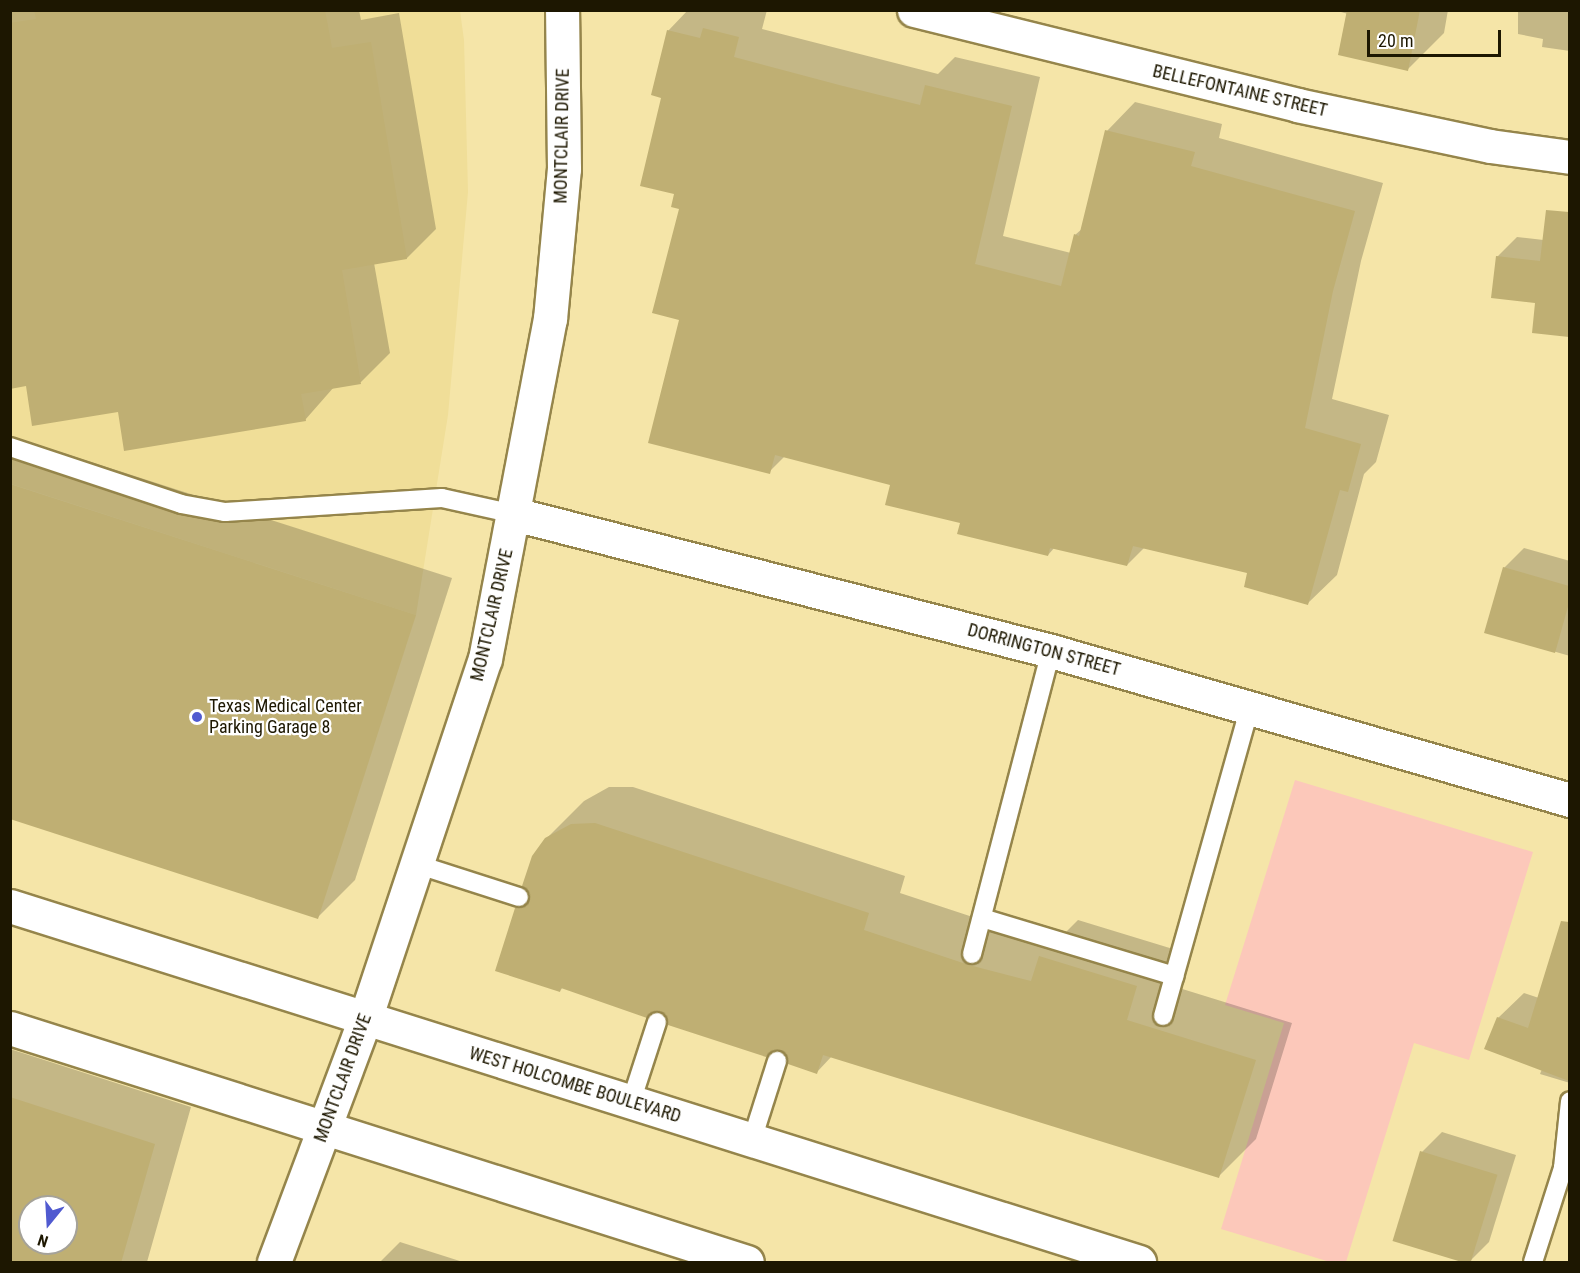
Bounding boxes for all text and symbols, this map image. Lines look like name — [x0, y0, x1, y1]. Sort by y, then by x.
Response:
scale bar — [1370, 18, 1504, 56]
text: 20 m — [1378, 30, 1413, 51]
street label: BELLEFONTAINE STREET — [1151, 60, 1329, 122]
street label: MONTCLAIR DRIVE — [550, 68, 574, 204]
street label: MONTCLAIR DRIVE — [466, 547, 518, 683]
street label: DORRINGTON STREET — [965, 619, 1123, 681]
place label: Texas Medical Center Parking Garage 8 — [209, 696, 362, 738]
marker: Texas Medical Center Parking Garage 8 — [190, 710, 204, 724]
street label: MONTCLAIR DRIVE — [310, 1011, 376, 1145]
street label: WEST HOLCOMBE BOULEVARD — [466, 1042, 684, 1128]
north arrow — [18, 1195, 78, 1255]
text: N — [35, 1230, 51, 1251]

